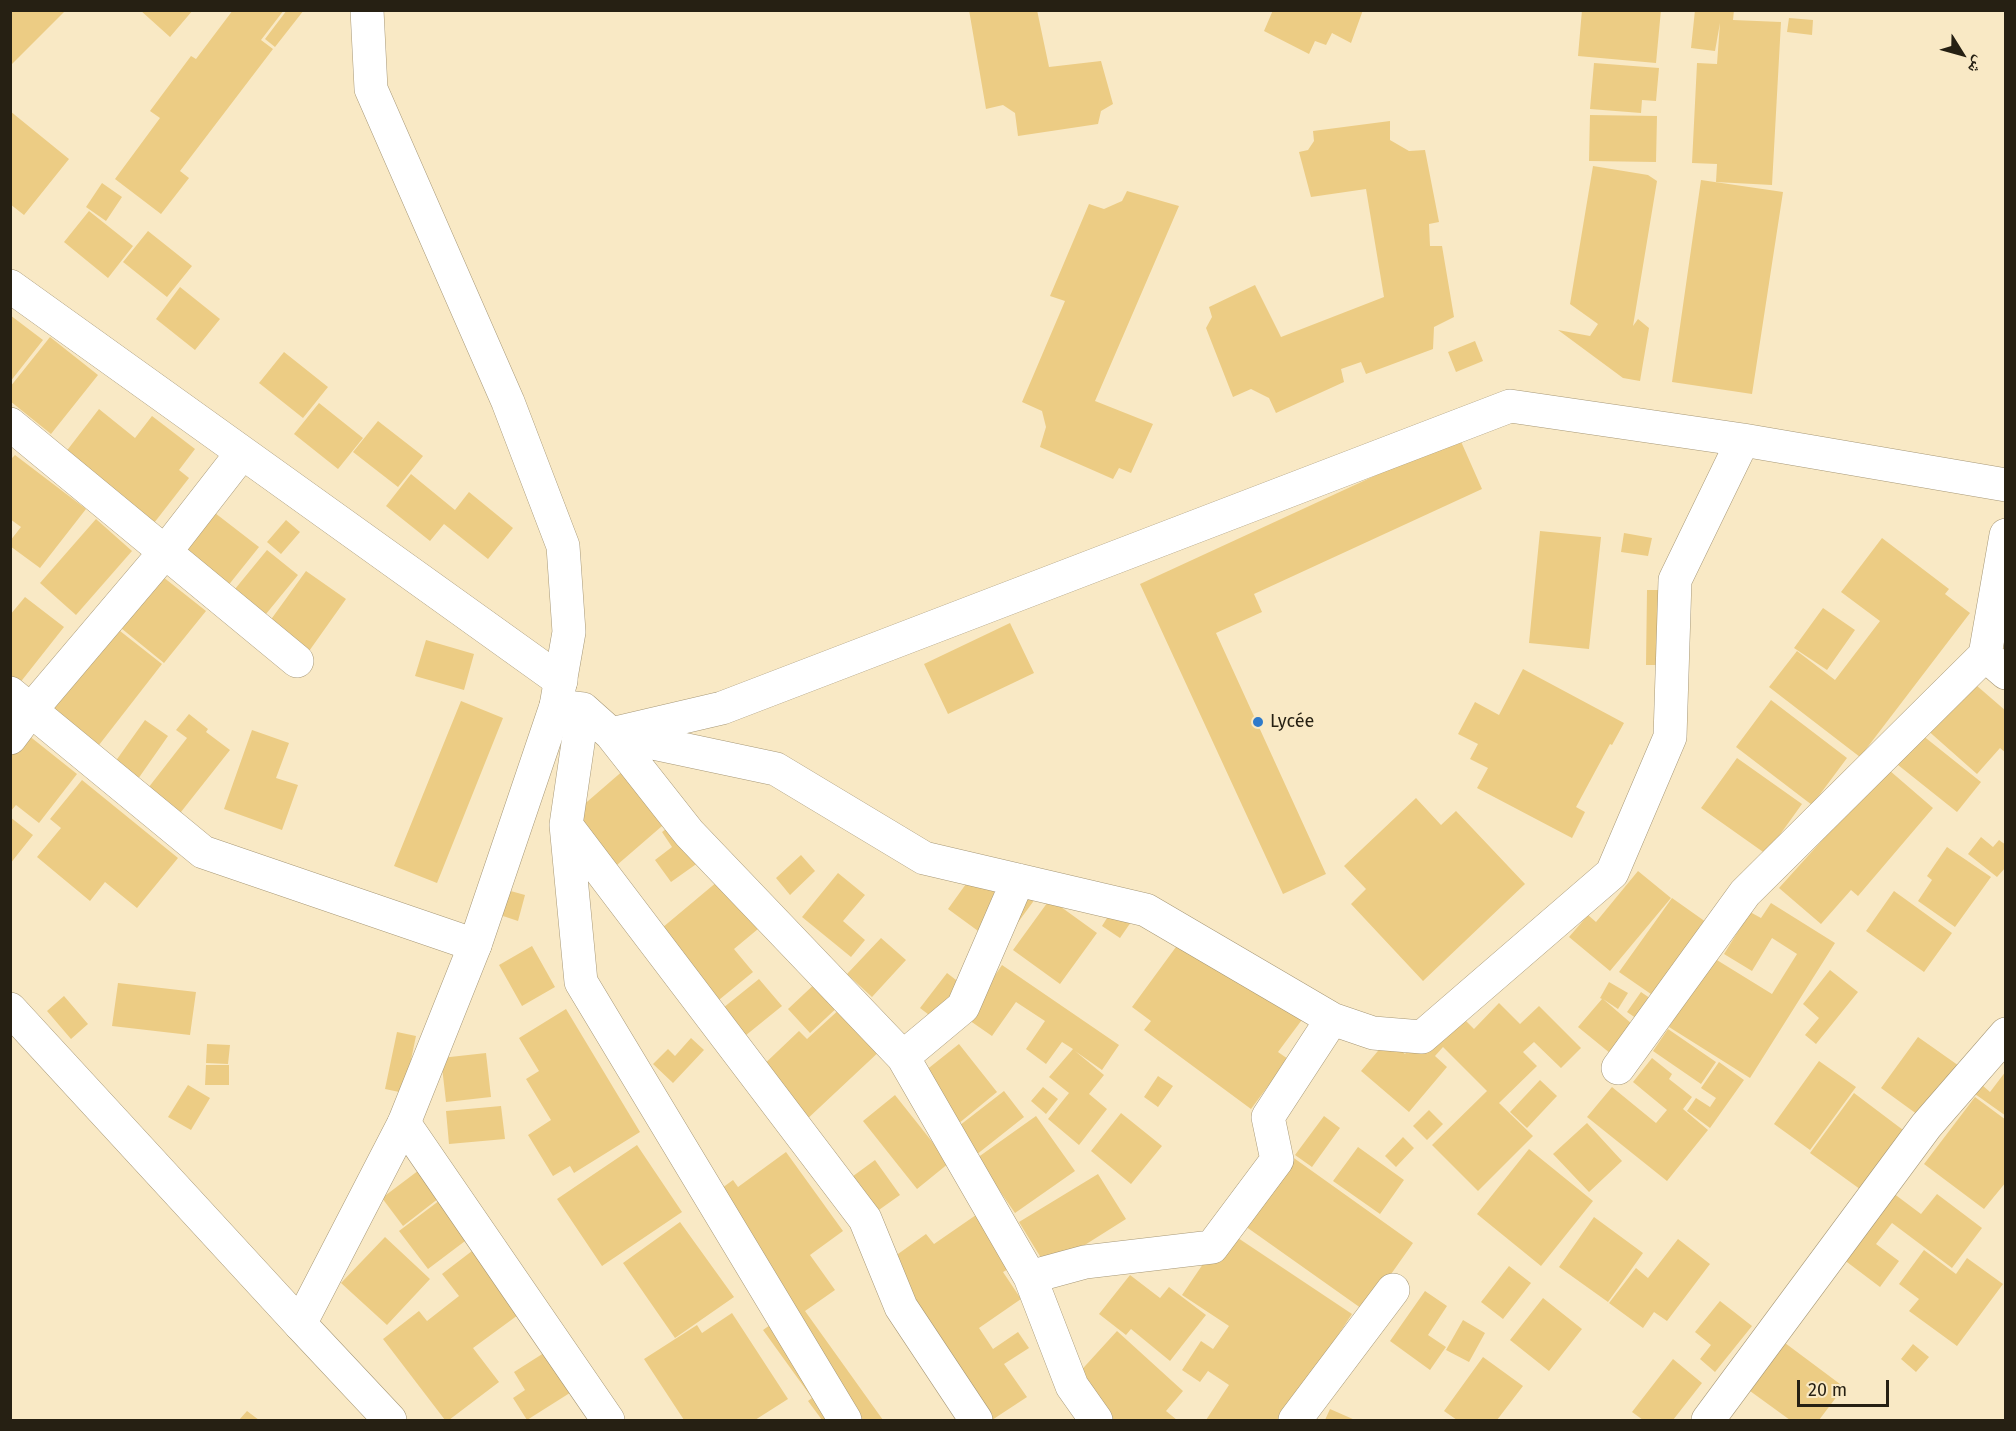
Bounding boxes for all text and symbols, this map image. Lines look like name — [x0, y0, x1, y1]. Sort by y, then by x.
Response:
north arrow — [1932, 24, 1992, 84]
text: ش — [1964, 53, 1989, 78]
place label: Lycée — [1270, 711, 1314, 733]
marker: Lycée — [1251, 715, 1265, 729]
scale bar — [1800, 1368, 1892, 1406]
text: 20 m — [1808, 1379, 1847, 1401]

